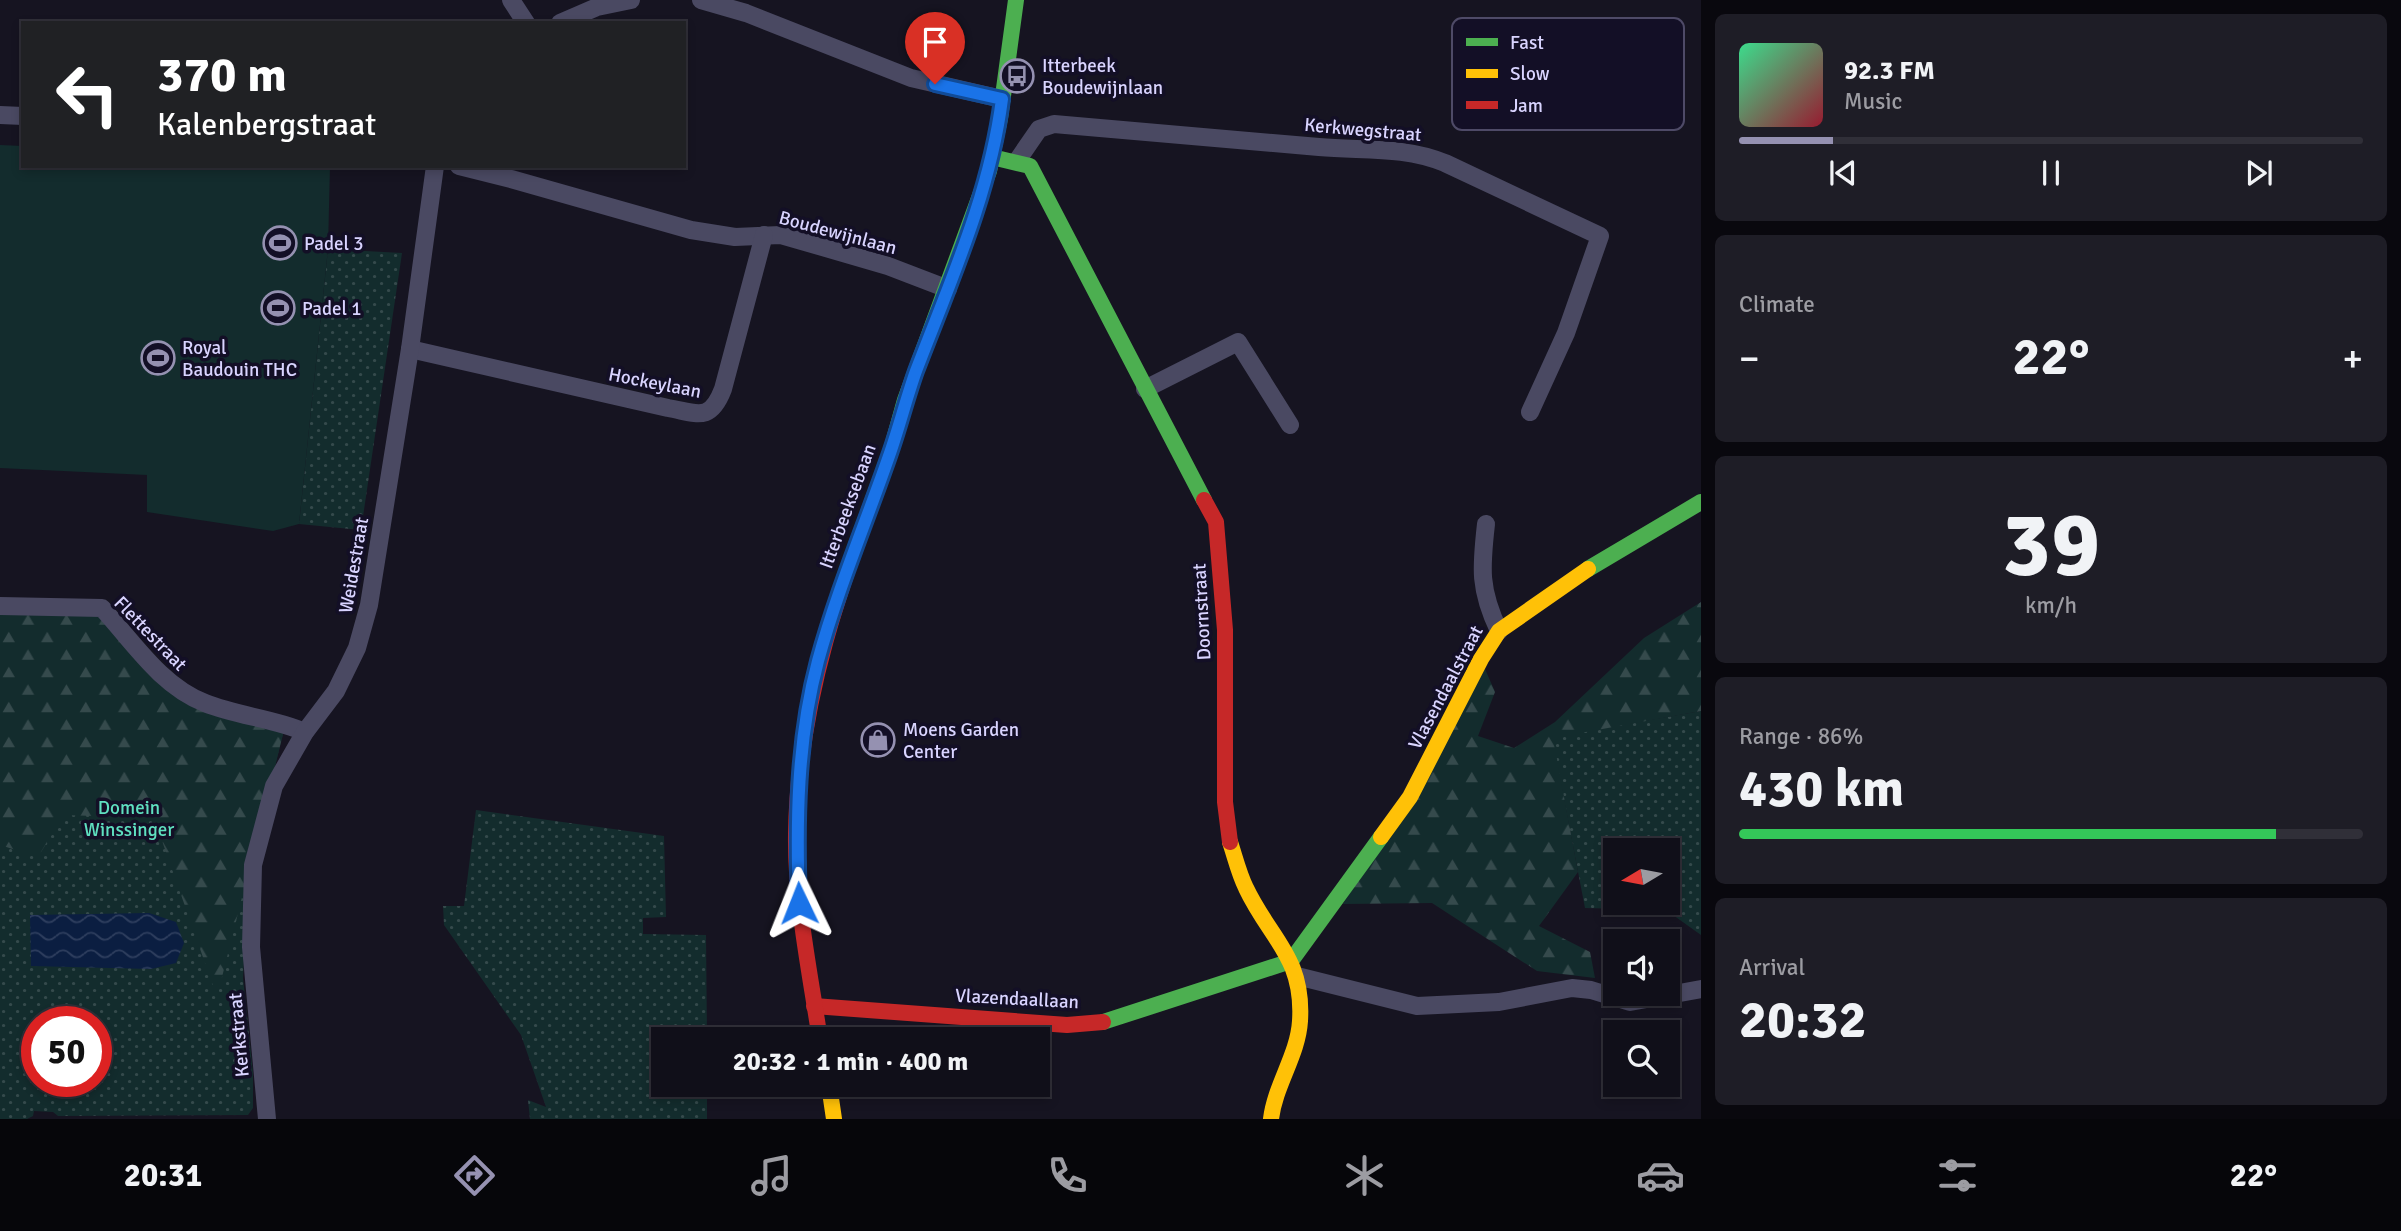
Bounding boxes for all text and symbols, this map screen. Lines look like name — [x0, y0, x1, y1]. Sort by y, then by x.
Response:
pin — [905, 12.0, 965, 84]
legend — [1452, 18, 1684, 130]
icon: arrive — [916, 23, 954, 61]
text: Fast — [1510, 31, 1544, 55]
text: 370 m — [157, 45, 287, 105]
icon: left — [42, 49, 133, 140]
place label: Itterbeek Boudewijnlaan — [1042, 54, 1163, 100]
text: 92.3 FM — [1844, 55, 1935, 87]
bus stop icon: Itterbeek Boudewijnlaan — [998, 57, 1036, 95]
text: Slow — [1510, 62, 1550, 86]
text: Music — [1844, 87, 1902, 116]
text: Jam — [1510, 94, 1543, 118]
text: Kalenbergstraat — [157, 105, 376, 144]
street label: Kerkwegstraat — [1303, 113, 1423, 147]
icon: previous — [1824, 154, 1862, 192]
icon: pause — [2032, 154, 2070, 192]
icon: next — [2240, 154, 2278, 192]
street label: Boudewijnlaan — [776, 206, 899, 260]
sports icon: Padel 3 — [261, 224, 299, 262]
place label: Padel 3 — [304, 232, 364, 256]
sports icon: Padel 1 — [259, 289, 297, 327]
text: Climate — [1739, 290, 1815, 319]
place label: Padel 1 — [302, 297, 362, 321]
text: 22° — [2013, 325, 2089, 389]
text: − — [1739, 335, 1760, 382]
text: + — [2342, 335, 2363, 382]
place label: Royal Baudouin THC — [182, 336, 297, 382]
sports icon: Royal Baudouin THC — [139, 339, 177, 377]
street label: Hockeylaan — [606, 362, 703, 404]
street label: Itterbeeksebaan — [814, 441, 882, 572]
text: 39 — [2002, 489, 2100, 602]
street label: Weidestraat — [334, 515, 374, 615]
street label: Doornstraat — [1187, 563, 1217, 661]
street label: Flettestraat — [109, 591, 192, 676]
text: km/h — [2025, 591, 2077, 620]
street label: Vlasendaalstraat — [1403, 621, 1489, 753]
place label: Moens Garden Center — [903, 718, 1019, 764]
shop icon: Moens Garden Center — [859, 721, 897, 759]
text: Range · 86% — [1739, 722, 1863, 751]
text: 430 km — [1739, 757, 1904, 821]
park label: Domein Winssinger — [84, 796, 174, 842]
north arrow — [1603, 838, 1680, 915]
map controls — [1603, 838, 1680, 1097]
position arrow — [762, 866, 836, 940]
button: sound — [1603, 929, 1680, 1006]
text: Arrival — [1739, 953, 1805, 982]
street label: Vlazendaallaan — [954, 984, 1080, 1014]
text: 20:32 — [1739, 988, 1867, 1052]
street label: Kerkstraat — [223, 991, 255, 1078]
speed limit sign: 50 — [21, 1006, 112, 1097]
button: search — [1603, 1020, 1680, 1097]
text: 20:32 · 1 min · 400 m — [733, 1046, 968, 1078]
icon: directions — [450, 1151, 499, 1200]
icon: music — [747, 1151, 796, 1200]
icon: phone — [1043, 1151, 1092, 1200]
icon: climate — [1340, 1151, 1389, 1200]
icon: car — [1636, 1151, 1685, 1200]
icon: filters — [1933, 1151, 1982, 1200]
text: 20:31 — [124, 1156, 202, 1195]
text: 22° — [2230, 1156, 2277, 1195]

